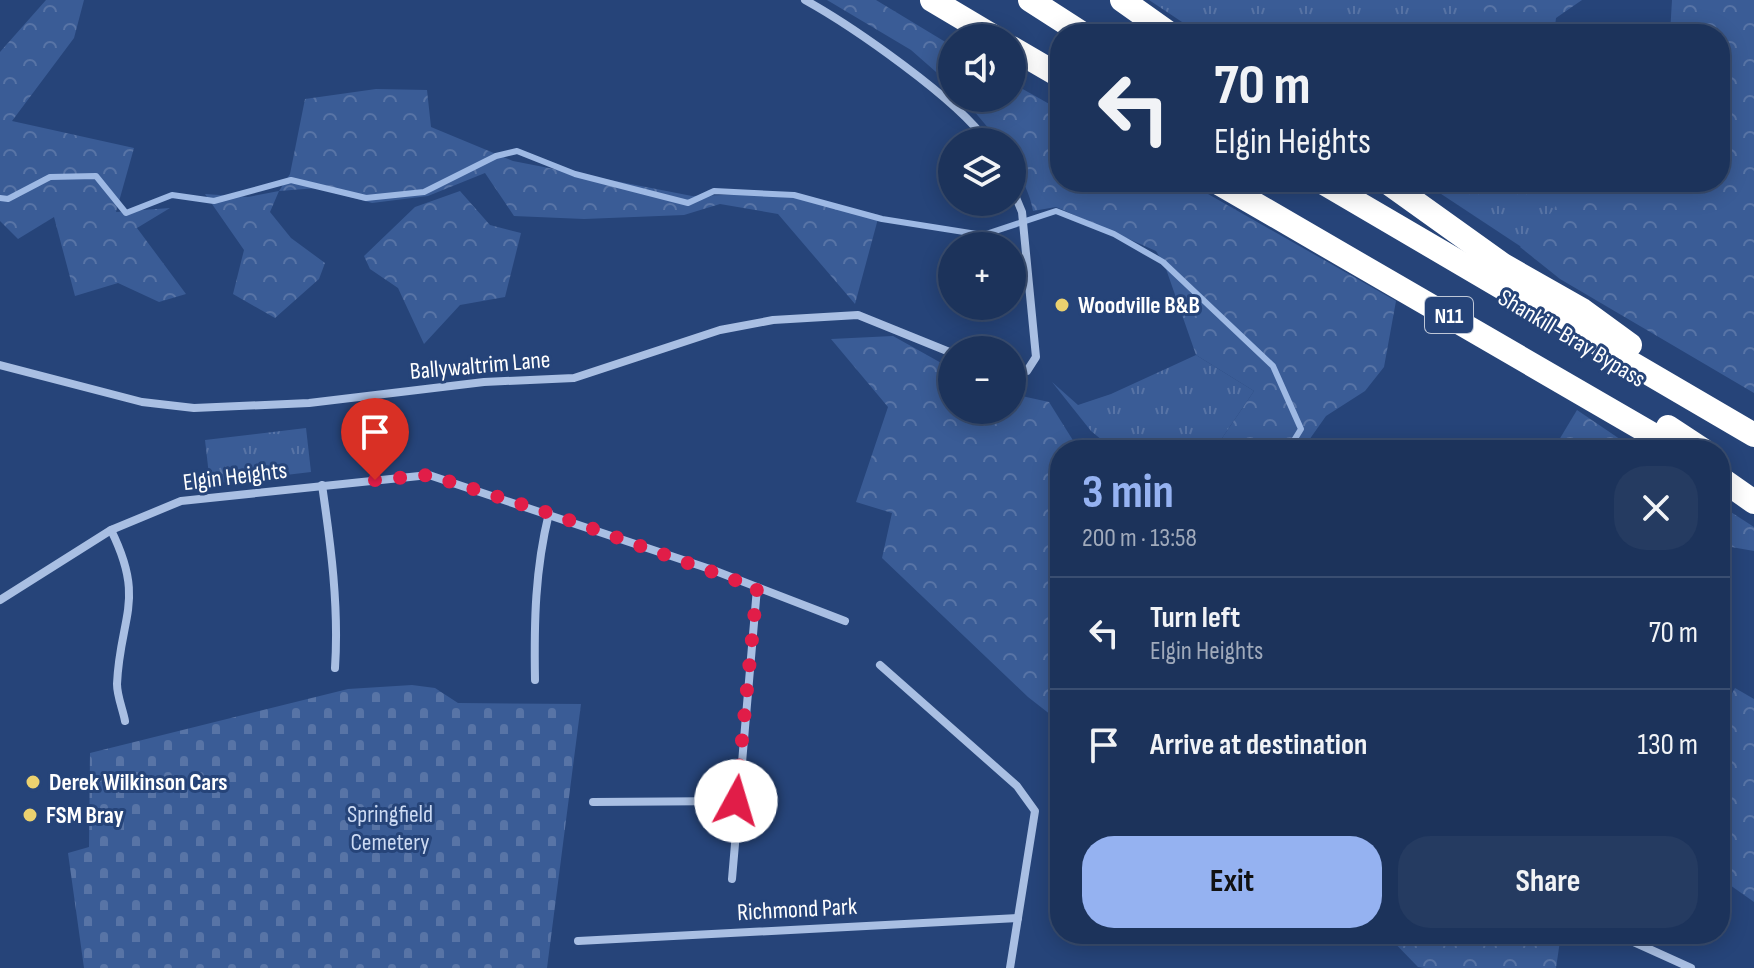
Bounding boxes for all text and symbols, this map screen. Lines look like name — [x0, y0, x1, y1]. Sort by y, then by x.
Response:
map controls — [938, 24, 1026, 424]
button: sound — [938, 24, 1026, 112]
text: 70 m — [1214, 53, 1311, 120]
icon: left — [1082, 56, 1186, 160]
text: Elgin Heights — [1214, 121, 1371, 164]
button: layers — [938, 128, 1026, 216]
button: + — [938, 232, 1026, 320]
street label: Shankill-Bray Bypass — [1493, 283, 1651, 394]
place label: Woodville B&B — [1078, 291, 1200, 320]
marker: Woodville B&B — [1053, 296, 1071, 314]
road number: N11 — [1425, 297, 1473, 333]
button: − — [938, 336, 1026, 424]
street label: Ballywaltrim Lane — [409, 345, 552, 386]
pin — [341, 398, 409, 480]
icon: arrive — [353, 410, 397, 454]
street label: Elgin Heights — [181, 456, 289, 497]
text: 3 min — [1082, 464, 1174, 521]
button: close — [1614, 466, 1698, 550]
text: 200 m · 13:58 — [1082, 523, 1197, 554]
text: Turn left — [1150, 600, 1240, 636]
icon: left — [1082, 611, 1126, 655]
text: 70 m — [1649, 615, 1698, 651]
text: Elgin Heights — [1150, 636, 1263, 667]
icon: arrive — [1082, 723, 1126, 767]
text: Arrive at destination — [1150, 727, 1367, 763]
text: 130 m — [1638, 727, 1698, 763]
position arrow — [694, 759, 778, 843]
place label: Derek Wilkinson Cars — [49, 768, 228, 797]
marker: Derek Wilkinson Cars — [24, 773, 42, 791]
park label: Springfield Cemetery — [347, 800, 433, 857]
place label: FSM Bray — [46, 801, 124, 830]
marker: FSM Bray — [21, 806, 39, 824]
button: Exit — [1082, 836, 1382, 928]
button: Share — [1398, 836, 1698, 928]
street label: Richmond Park — [736, 892, 858, 927]

